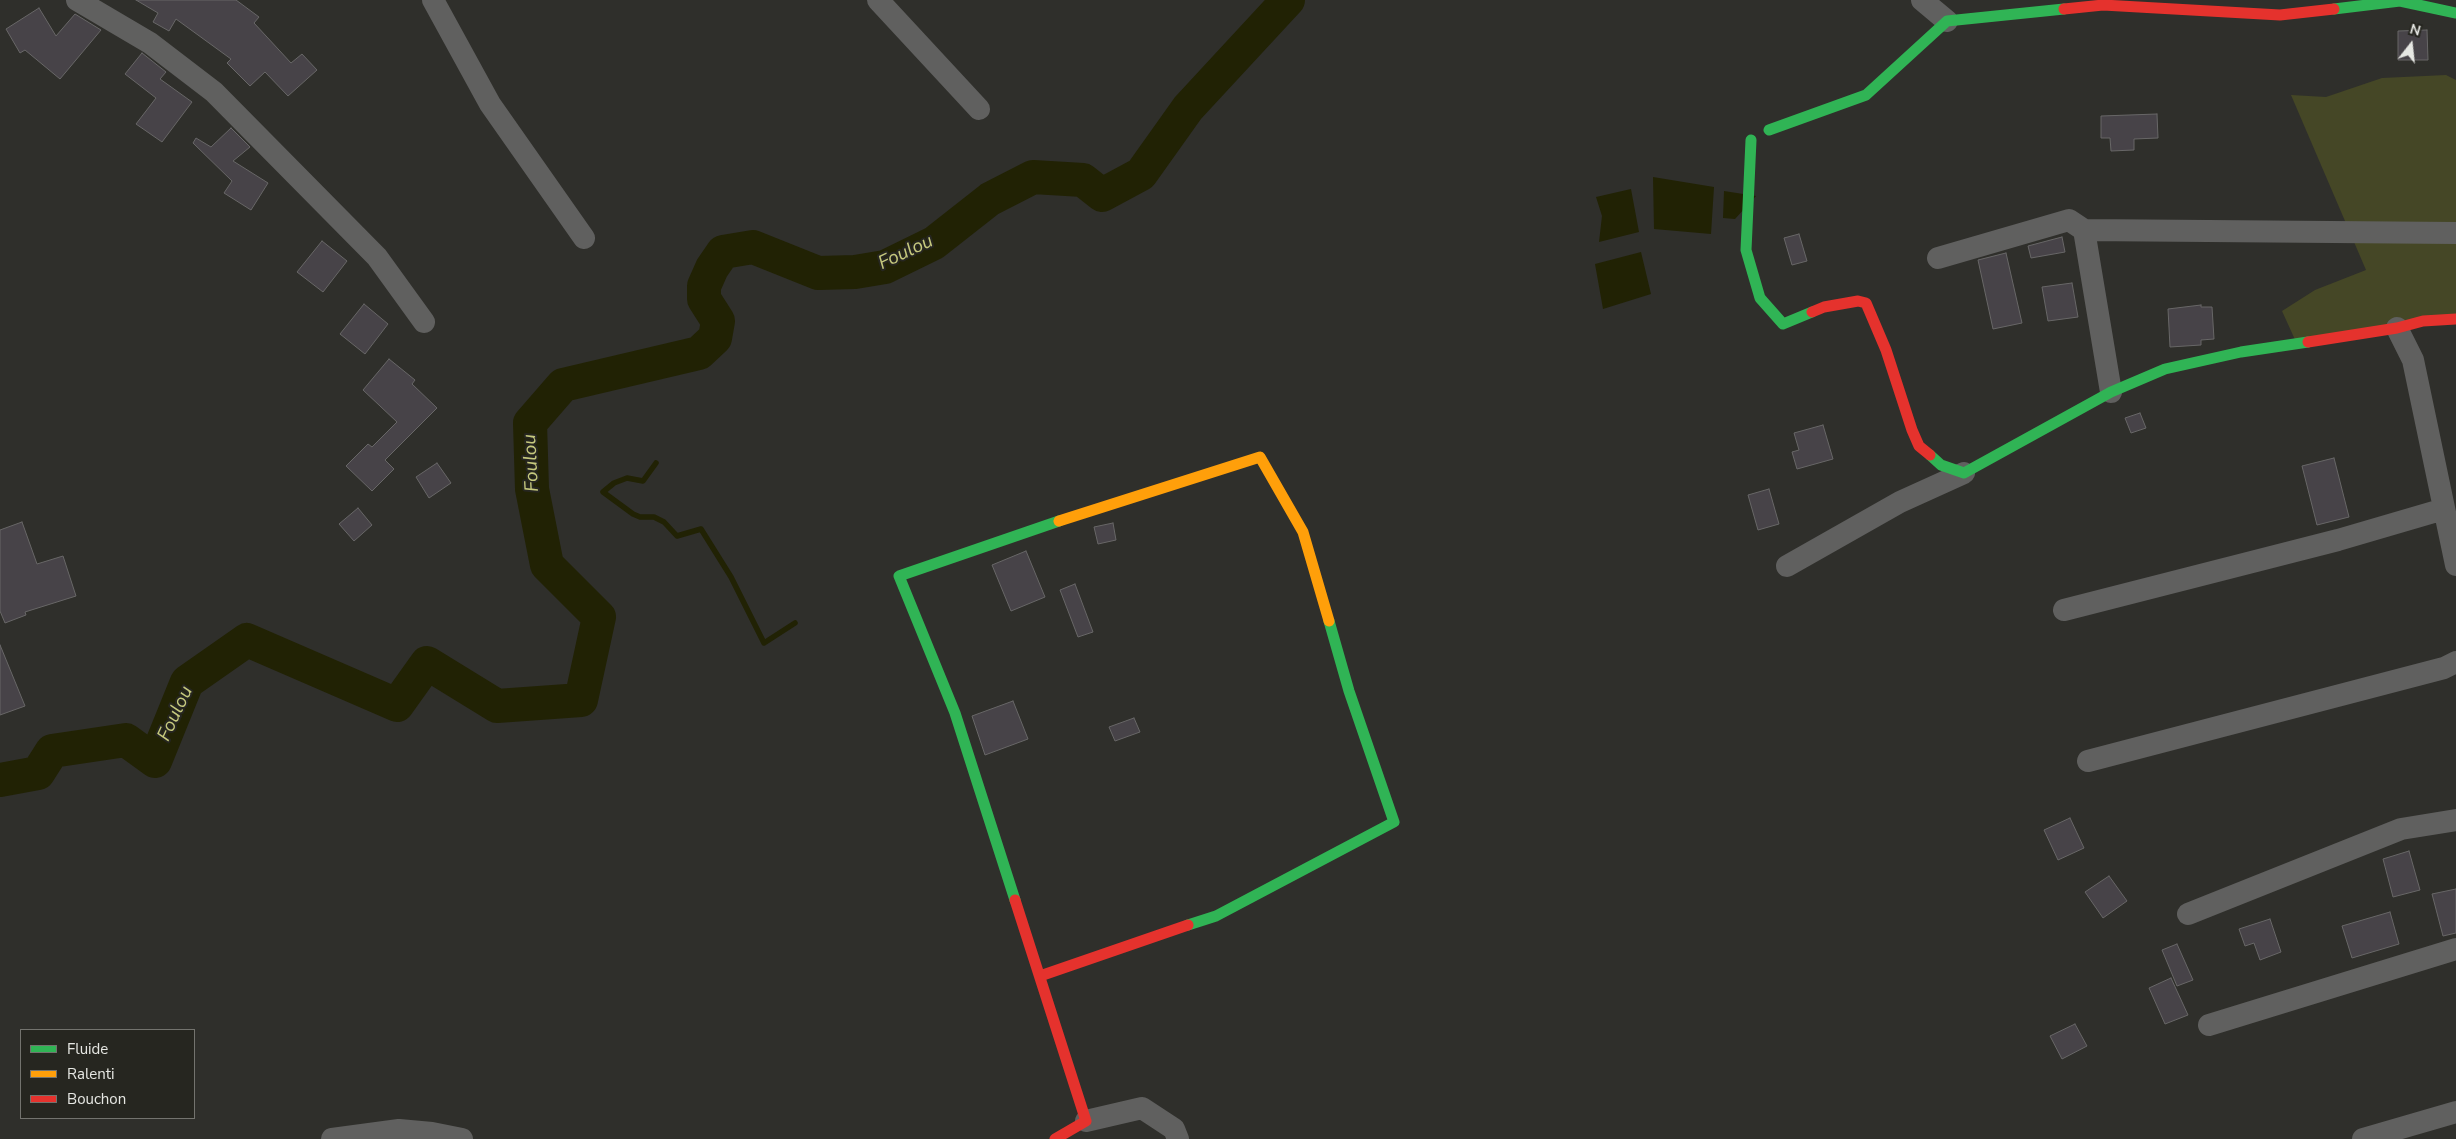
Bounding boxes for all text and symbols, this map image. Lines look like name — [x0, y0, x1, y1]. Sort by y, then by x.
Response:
north arrow — [2386, 20, 2436, 70]
text: N — [2408, 20, 2423, 41]
water label: Foulou — [875, 230, 937, 276]
water label: Foulou — [519, 433, 545, 493]
water label: Foulou — [153, 683, 199, 745]
legend — [20, 1029, 195, 1119]
text: Fluide — [67, 1039, 108, 1059]
text: Ralenti — [67, 1064, 115, 1084]
text: Bouchon — [67, 1089, 126, 1109]

